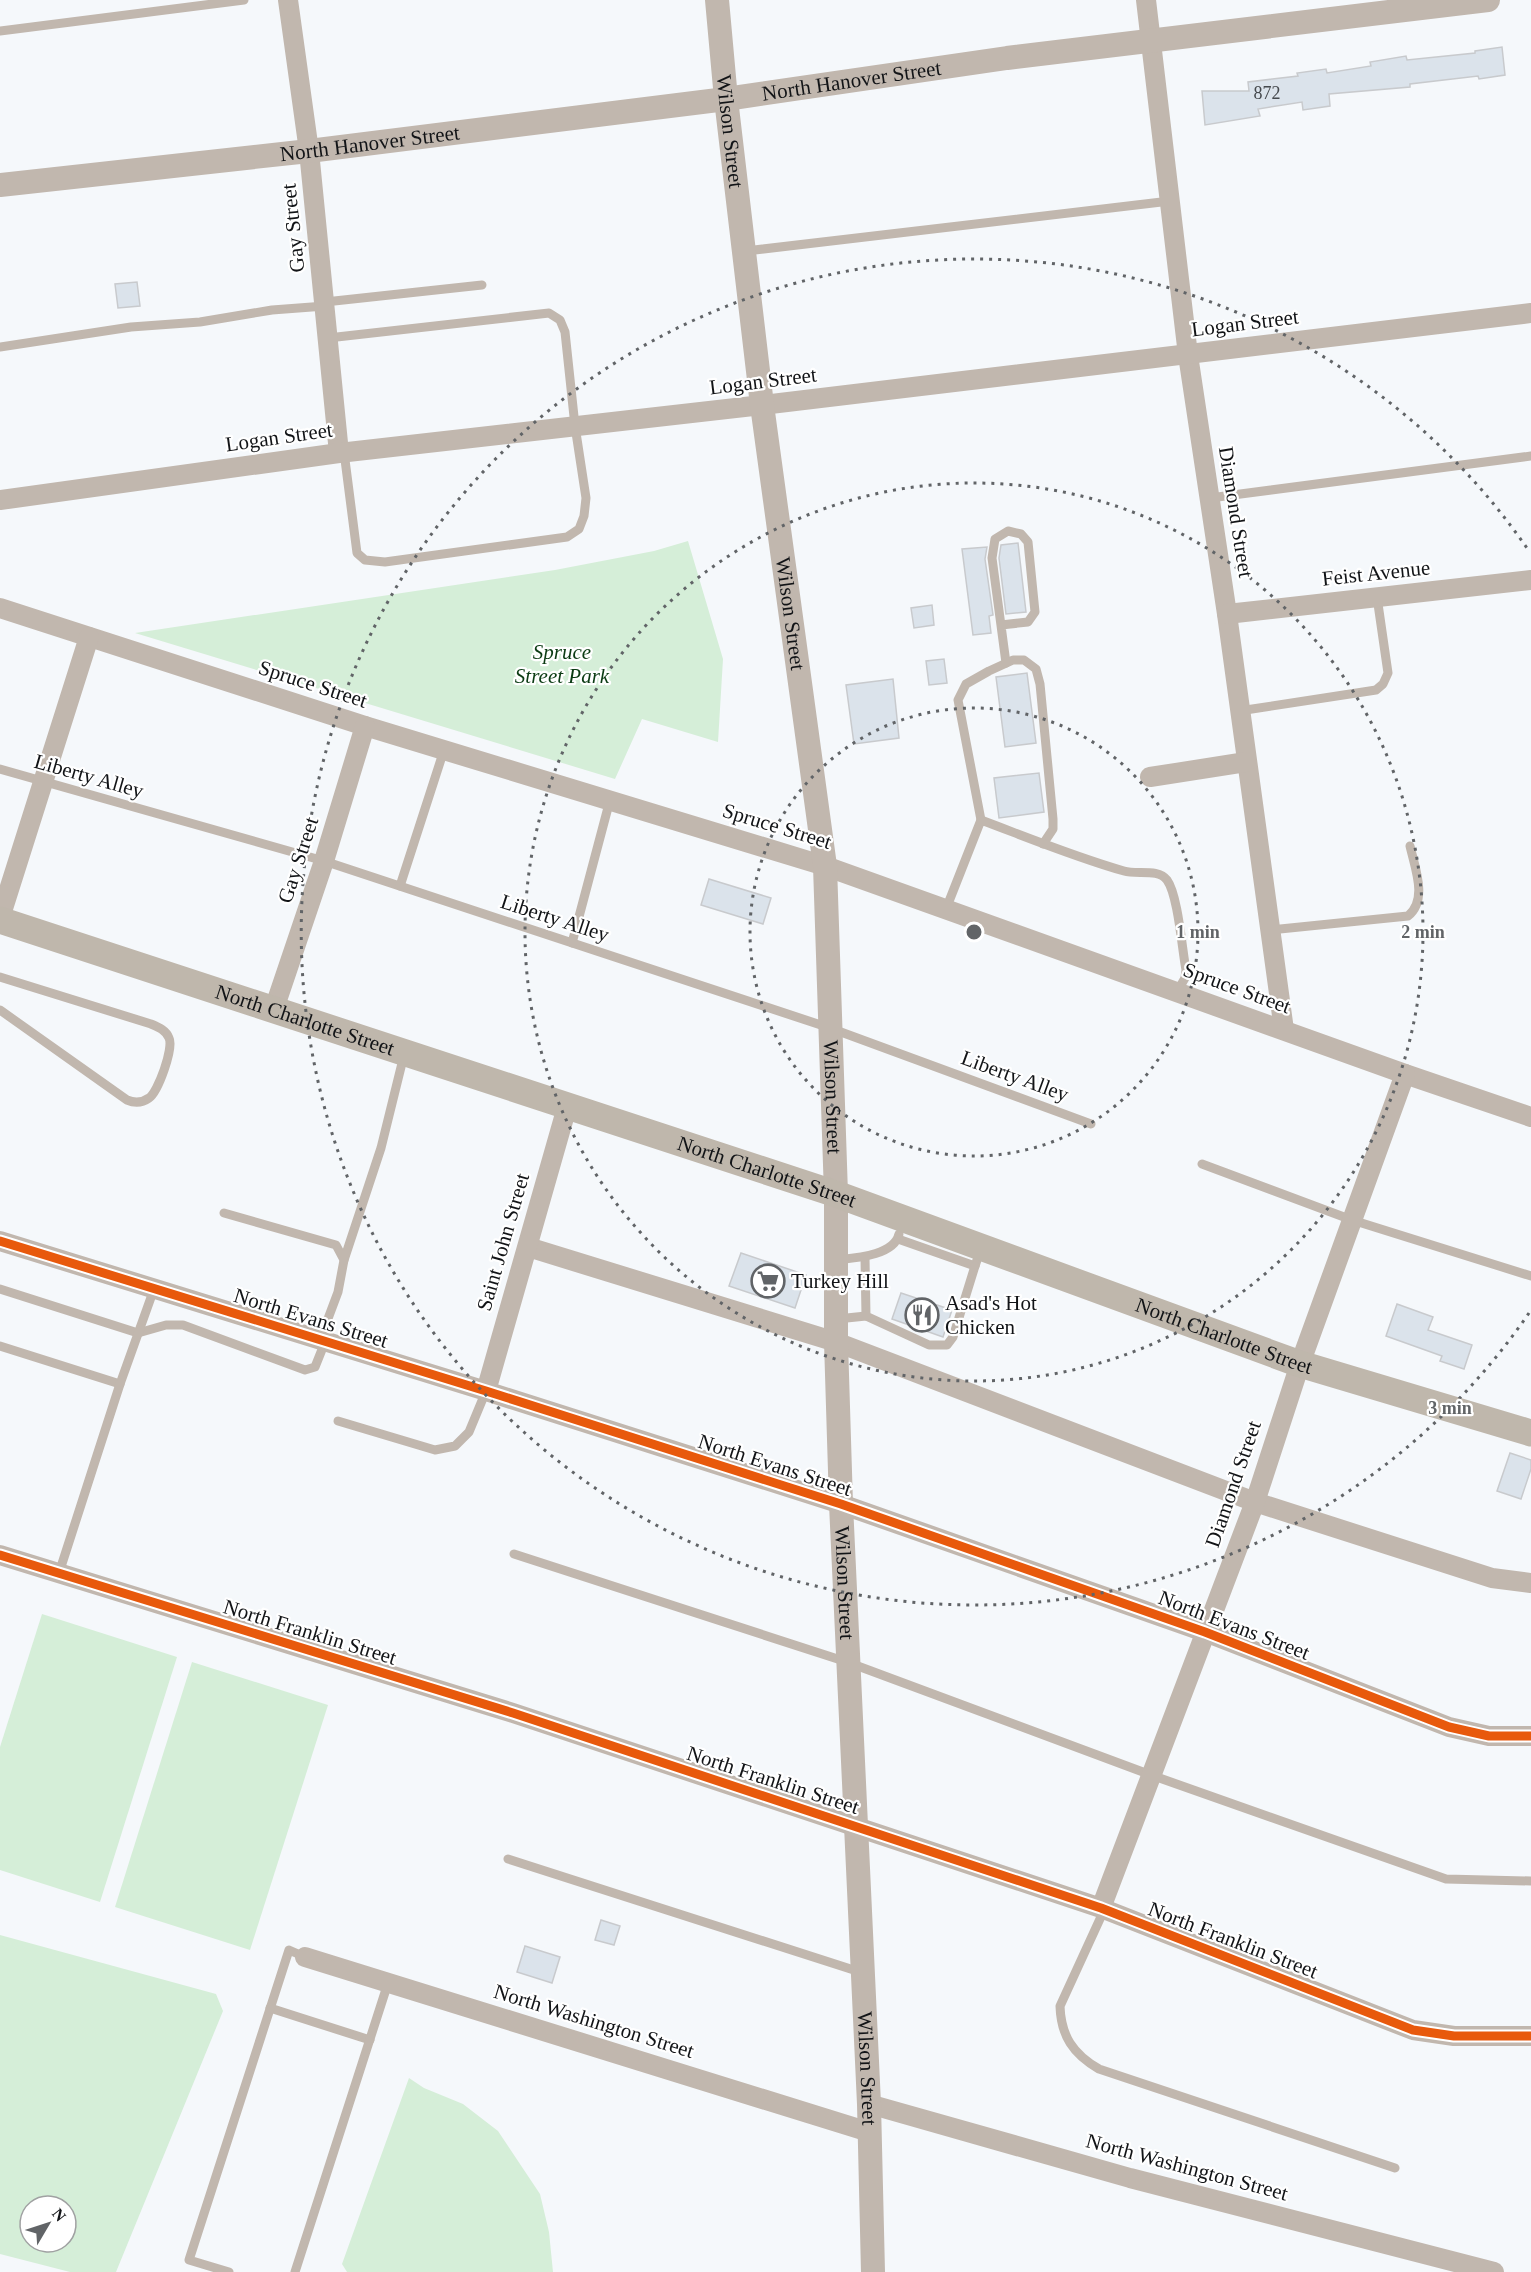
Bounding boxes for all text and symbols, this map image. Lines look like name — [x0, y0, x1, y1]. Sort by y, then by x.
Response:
street label: North Hanover Street — [760, 56, 943, 106]
street label: Wilson Street — [712, 74, 748, 190]
house number: 872 — [1254, 83, 1281, 103]
street label: North Hanover Street — [279, 120, 461, 166]
street label: Gay Street — [276, 182, 310, 274]
street label: Logan Street — [1190, 304, 1300, 341]
street label: Logan Street — [708, 362, 818, 399]
street label: Logan Street — [224, 418, 334, 456]
street label: Diamond Street — [1214, 445, 1258, 579]
street label: Wilson Street — [771, 555, 810, 672]
street label: Feist Avenue — [1321, 555, 1431, 591]
park label: Spruce Street Park — [515, 640, 610, 688]
street label: Spruce Street — [256, 655, 370, 713]
street label: Liberty Alley — [32, 749, 147, 803]
street label: Spruce Street — [720, 798, 834, 854]
street label: Gay Street — [273, 814, 323, 906]
street label: Liberty Alley — [498, 889, 613, 947]
centre of rings — [964, 922, 984, 942]
text: 1 min — [1176, 922, 1220, 942]
text: 2 min — [1401, 922, 1445, 942]
street label: Spruce Street — [1180, 957, 1294, 1019]
street label: North Charlotte Street — [213, 979, 398, 1061]
street label: Wilson Street — [819, 1040, 847, 1155]
street label: Liberty Alley — [958, 1045, 1072, 1107]
street label: North Charlotte Street — [674, 1131, 860, 1212]
street label: Saint John Street — [472, 1170, 534, 1314]
supermarket icon: Turkey Hill — [750, 1263, 786, 1299]
place label: Turkey Hill — [791, 1269, 889, 1293]
street label: North Evans Street — [231, 1283, 391, 1353]
place label: Asad's Hot Chicken — [945, 1291, 1037, 1339]
street label: North Charlotte Street — [1132, 1293, 1316, 1379]
restaurant icon: Asad's Hot Chicken — [904, 1297, 940, 1333]
text: 3 min — [1428, 1398, 1472, 1418]
street label: Diamond Street — [1200, 1417, 1266, 1550]
street label: North Evans Street — [695, 1429, 855, 1501]
street label: Wilson Street — [830, 1525, 859, 1641]
street label: North Evans Street — [1155, 1585, 1313, 1665]
street label: North Franklin Street — [221, 1594, 400, 1670]
street label: North Franklin Street — [684, 1741, 862, 1819]
street label: North Franklin Street — [1145, 1897, 1321, 1983]
street label: North Washington Street — [491, 1979, 697, 2063]
street label: Wilson Street — [853, 2011, 882, 2126]
street label: North Washington Street — [1083, 2129, 1291, 2206]
north arrow — [18, 2194, 78, 2254]
text: N — [49, 2205, 70, 2225]

